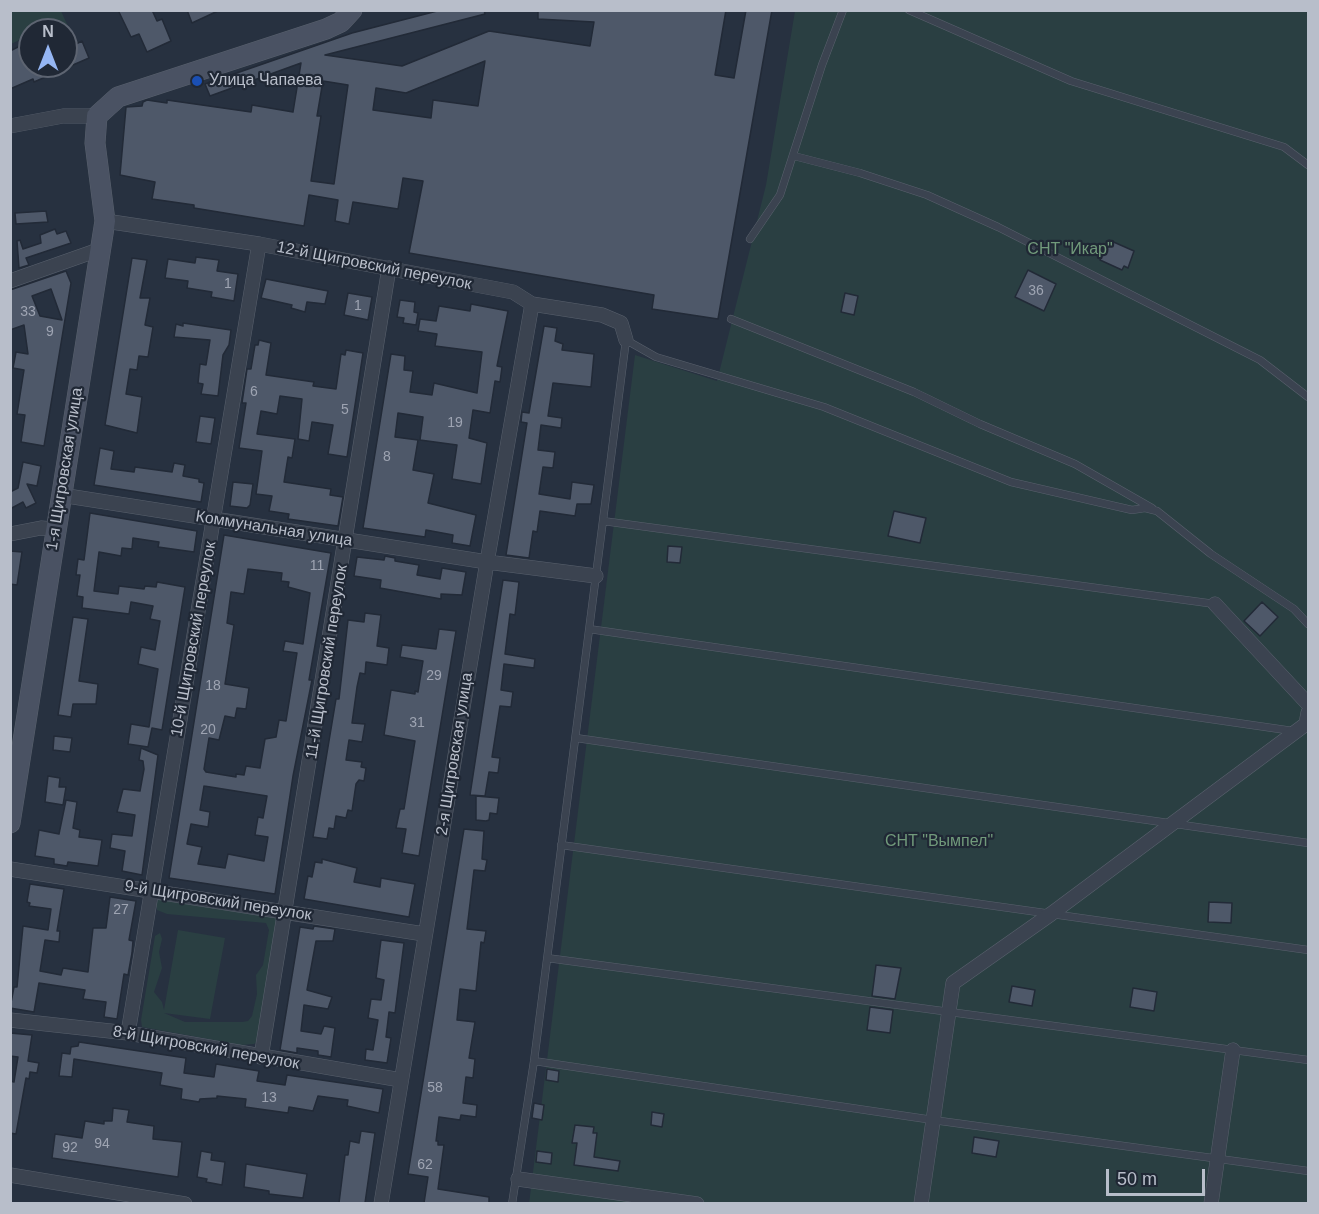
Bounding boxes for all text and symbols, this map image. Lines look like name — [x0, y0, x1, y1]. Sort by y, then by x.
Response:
north arrow — [18, 18, 78, 78]
text: N — [42, 23, 54, 40]
place label: Улица Чапаева — [209, 71, 322, 91]
marker: Улица Чапаева — [190, 74, 204, 88]
street label: 12-й Щигровский переулок — [275, 238, 473, 294]
park label: СНТ "Икар" — [1027, 240, 1113, 260]
house number: 1 — [224, 276, 232, 292]
house number: 36 — [1028, 283, 1044, 299]
house number: 1 — [354, 298, 362, 314]
house number: 33 — [20, 304, 36, 320]
house number: 9 — [46, 324, 54, 340]
house number: 6 — [250, 384, 258, 400]
street label: 1-я Щигровская улица — [43, 386, 87, 552]
house number: 5 — [341, 402, 349, 418]
house number: 19 — [447, 415, 463, 431]
house number: 8 — [383, 449, 391, 465]
street label: Коммунальная улица — [194, 507, 354, 551]
street label: 10-й Щигровский переулок — [167, 540, 221, 738]
house number: 11 — [310, 558, 324, 574]
street label: 11-й Щигровский переулок — [302, 563, 352, 761]
house number: 29 — [426, 668, 442, 684]
street label: 2-я Щигровская улица — [433, 671, 477, 837]
house number: 18 — [205, 678, 221, 694]
house number: 31 — [409, 715, 425, 731]
house number: 20 — [200, 722, 216, 738]
park label: СНТ "Вымпел" — [885, 832, 993, 852]
street label: 9-й Щигровский переулок — [123, 877, 313, 925]
house number: 27 — [113, 902, 129, 918]
street label: 8-й Щигровский переулок — [111, 1022, 301, 1074]
house number: 58 — [427, 1080, 443, 1096]
house number: 13 — [261, 1090, 277, 1106]
house number: 94 — [94, 1136, 110, 1152]
house number: 92 — [62, 1140, 78, 1156]
house number: 62 — [417, 1157, 433, 1173]
scale bar — [1109, 1157, 1208, 1195]
text: 50 m — [1117, 1169, 1157, 1189]

